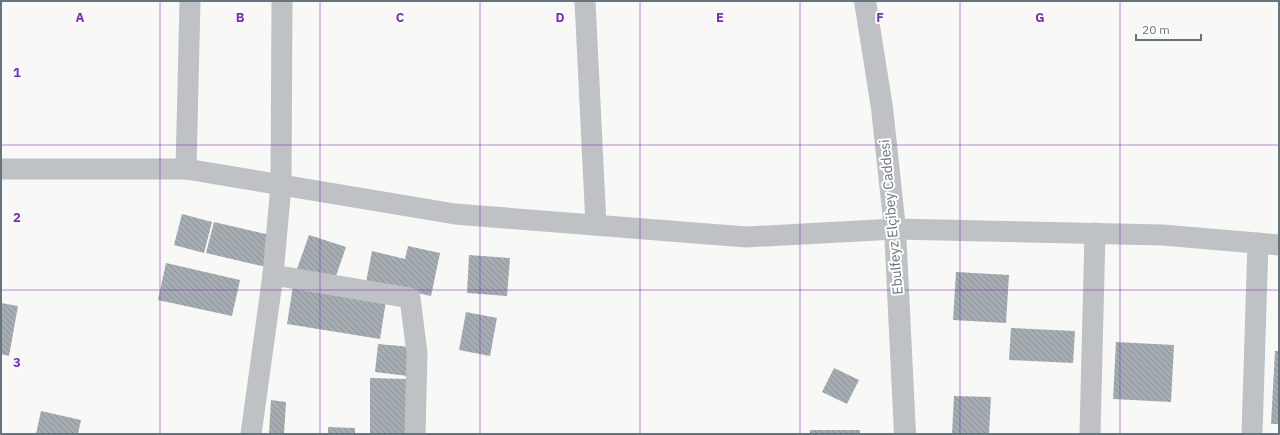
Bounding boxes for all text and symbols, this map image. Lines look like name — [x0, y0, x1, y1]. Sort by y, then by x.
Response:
text: A — [76, 9, 85, 26]
text: B — [236, 9, 245, 26]
text: C — [396, 9, 405, 26]
text: D — [555, 9, 565, 26]
text: E — [716, 9, 724, 26]
text: F — [876, 9, 884, 26]
text: G — [1035, 9, 1045, 26]
scale bar — [1136, 16, 1201, 42]
text: 20 m — [1142, 22, 1170, 37]
text: 1 — [13, 64, 21, 81]
street label: Ebulfeyz Elçibey Caddesi — [875, 139, 907, 295]
text: 2 — [13, 209, 21, 226]
text: 3 — [13, 354, 21, 371]

